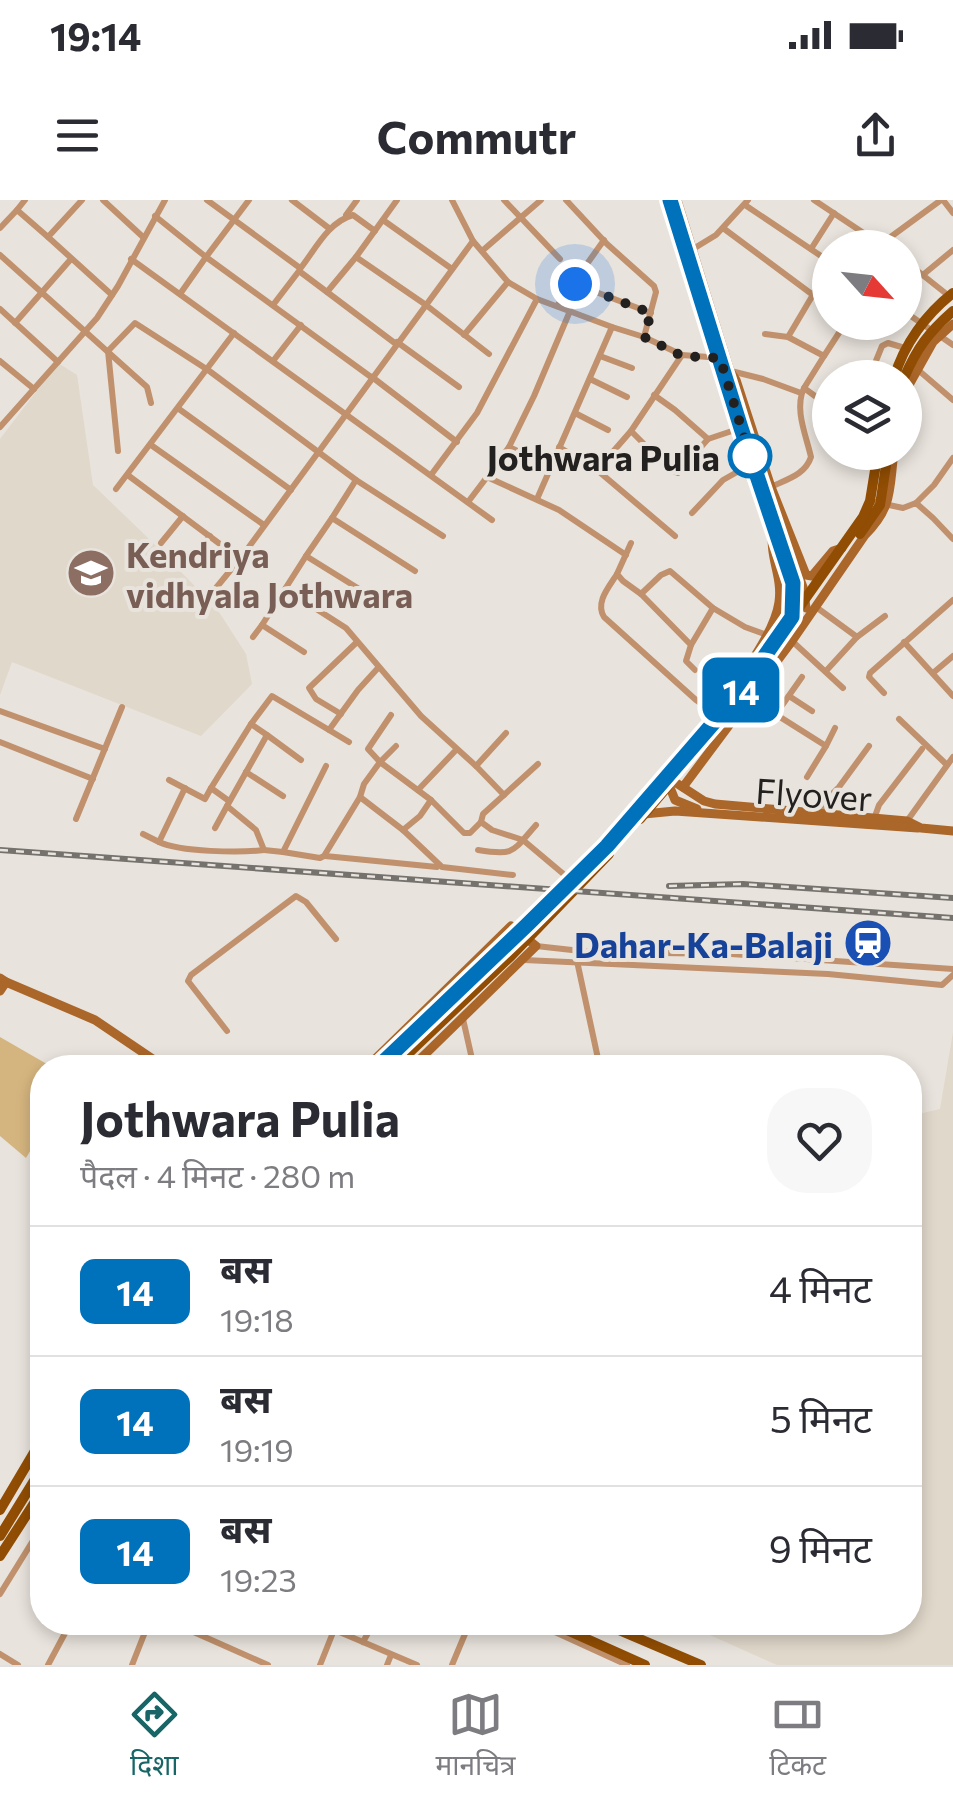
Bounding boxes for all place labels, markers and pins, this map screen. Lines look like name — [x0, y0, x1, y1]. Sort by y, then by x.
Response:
place label: Jothwara Pulia — [487, 435, 720, 478]
marker: Jothwara Pulia — [729, 435, 771, 477]
place label: Kendriya vidhyala Jothwara — [126, 532, 413, 615]
school or university icon: Kendriya vidhyala Jothwara — [65, 547, 117, 599]
station icon: Dahar-Ka-Balaji — [842, 917, 894, 969]
place label: Dahar-Ka-Balaji — [574, 922, 833, 965]

